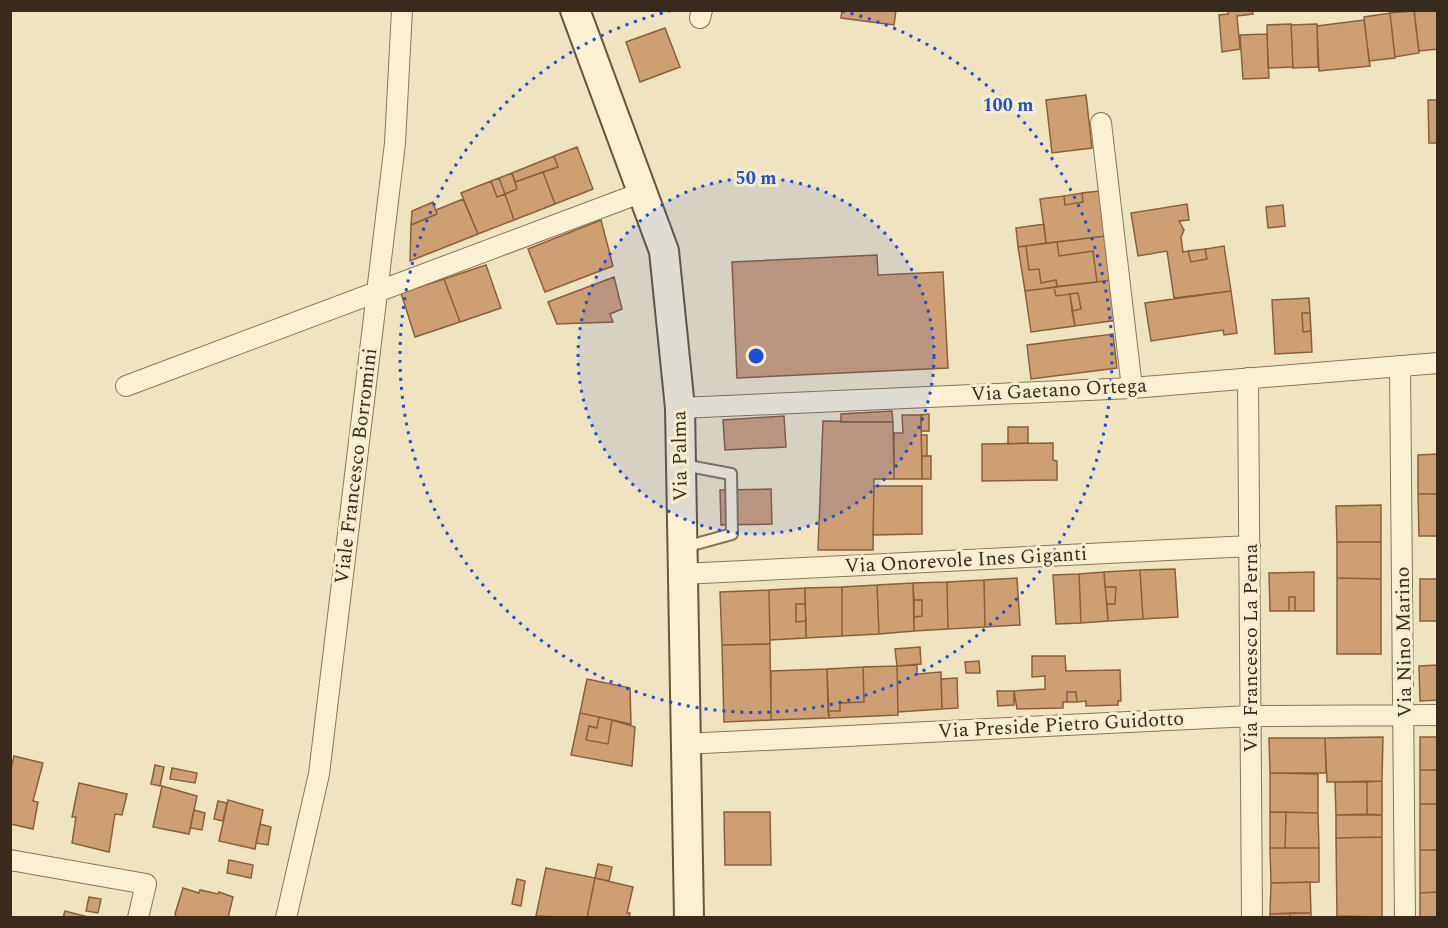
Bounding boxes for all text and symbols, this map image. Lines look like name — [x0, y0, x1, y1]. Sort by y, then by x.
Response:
text: 100 m — [982, 92, 1034, 119]
text: 50 m — [736, 165, 776, 192]
street label: Viale Francesco Borromini — [327, 346, 385, 586]
centre of rings — [746, 346, 766, 366]
street label: Via Gaetano Ortega — [970, 370, 1148, 410]
street label: Via Palma — [664, 410, 696, 502]
street label: Via Onorevole Ines Giganti — [844, 539, 1088, 581]
street label: Via Francesco La Perna — [1236, 543, 1266, 753]
street label: Via Nino Marino — [1388, 566, 1420, 718]
street label: Via Preside Pietro Guidotto — [937, 704, 1185, 746]

